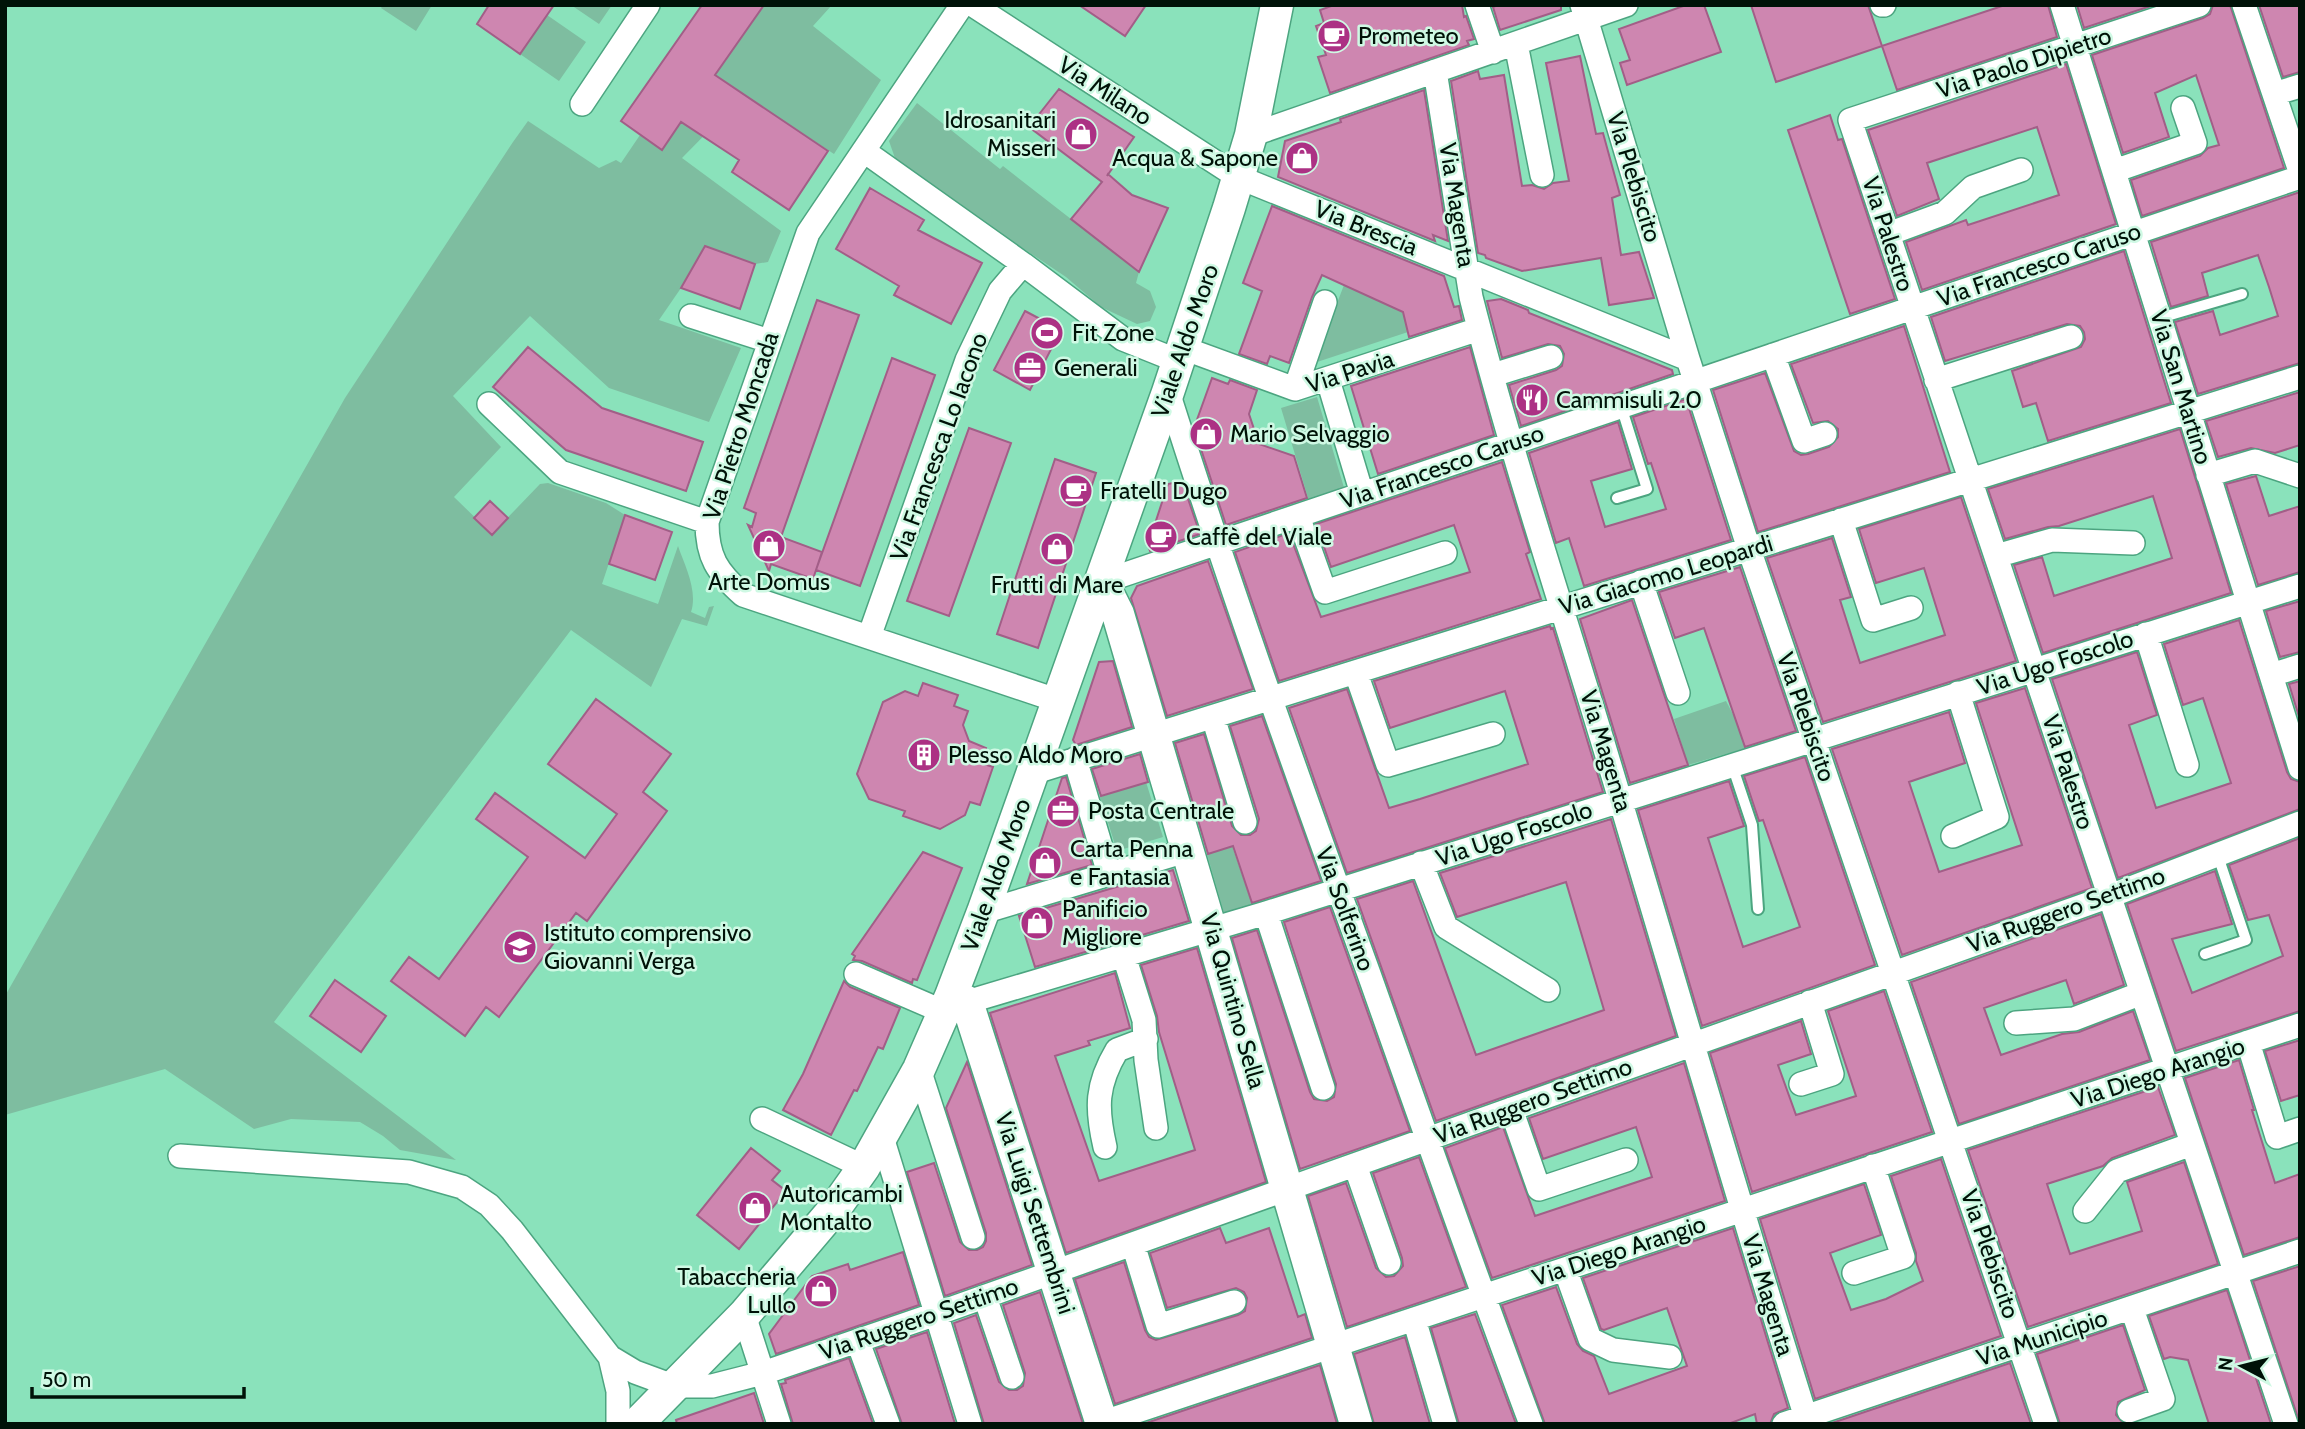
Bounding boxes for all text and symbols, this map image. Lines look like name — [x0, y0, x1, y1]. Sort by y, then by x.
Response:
cafe icon: Prometeo — [1315, 17, 1353, 55]
place label: Prometeo — [1358, 21, 1459, 50]
street label: Via Paolo Dipietro — [1933, 21, 2115, 104]
street label: Via Milano — [1053, 50, 1158, 132]
place label: Idrosanitari Misseri — [944, 105, 1056, 162]
street label: Via Plebiscito — [1601, 108, 1668, 245]
shop icon: Idrosanitari Misseri — [1062, 115, 1100, 153]
shop icon: Acqua & Sapone — [1283, 139, 1321, 177]
street label: Via Magenta — [1433, 141, 1482, 270]
place label: Acqua & Sapone — [1112, 143, 1278, 172]
street label: Via Palestro — [1856, 173, 1921, 295]
street label: Via Brescia — [1310, 194, 1423, 262]
street label: Via Francesco Caruso — [1933, 216, 2144, 313]
street label: Viale Aldo Moro — [1145, 260, 1224, 421]
street label: Via San Martino — [2144, 306, 2219, 468]
sports icon: Fit Zone — [1028, 314, 1066, 352]
place label: Fit Zone — [1072, 318, 1154, 347]
street label: Via Pietro Moncada — [696, 328, 785, 523]
street label: Via Francesca Lo Iacono — [884, 329, 993, 565]
street label: Via Pavia — [1302, 344, 1398, 399]
office icon: Generali — [1011, 349, 1049, 387]
place label: Generali — [1054, 353, 1138, 382]
restaurant icon: Cammisuli 2.0 — [1513, 381, 1551, 419]
place label: Cammisuli 2.0 — [1556, 385, 1702, 414]
shop icon: Mario Selvaggio — [1187, 415, 1225, 453]
street label: Via Francesco Caruso — [1336, 418, 1547, 515]
place label: Mario Selvaggio — [1230, 419, 1390, 448]
cafe icon: Fratelli Dugo — [1057, 472, 1095, 510]
place label: Fratelli Dugo — [1100, 476, 1227, 505]
cafe icon: Caffè del Viale — [1142, 518, 1180, 556]
place label: Caffè del Viale — [1186, 522, 1332, 551]
shop icon: Arte Domus — [750, 527, 788, 565]
street label: Via Giacomo Leopardi — [1556, 528, 1776, 621]
shop icon: Frutti di Mare — [1038, 530, 1076, 568]
place label: Arte Domus — [708, 567, 830, 596]
place label: Frutti di Mare — [991, 570, 1123, 599]
street label: Via Ugo Foscolo — [1973, 624, 2137, 701]
street label: Via Plebiscito — [1771, 648, 1842, 785]
street label: Via Magenta — [1574, 687, 1639, 816]
street label: Via Palestro — [2036, 711, 2101, 833]
building icon: Plesso Aldo Moro — [905, 736, 943, 774]
place label: Plesso Aldo Moro — [948, 740, 1123, 769]
office icon: Posta Centrale — [1044, 792, 1082, 830]
street label: Viale Aldo Moro — [954, 794, 1037, 955]
street label: Via Ugo Foscolo — [1432, 795, 1596, 872]
place label: Posta Centrale — [1088, 796, 1234, 825]
place label: Carta Penna e Fantasia — [1070, 834, 1193, 891]
street label: Via Solferino — [1310, 843, 1381, 975]
shop icon: Carta Penna e Fantasia — [1026, 844, 1064, 882]
street label: Via Ruggero Settimo — [1963, 860, 2169, 959]
place label: Panificio Migliore — [1062, 894, 1148, 951]
shop icon: Panificio Migliore — [1018, 904, 1056, 942]
street label: Via Quintino Sella — [1195, 910, 1273, 1092]
place label: Istituto comprensivo Giovanni Verga — [544, 918, 751, 975]
school or university icon: Istituto comprensivo Giovanni Verga — [501, 928, 539, 966]
street label: Via Diego Arangio — [2067, 1031, 2248, 1114]
street label: Via Ruggero Settimo — [1430, 1051, 1636, 1150]
street label: Via Luigi Settembrini — [989, 1108, 1082, 1317]
place label: Autoricambi Montalto — [780, 1179, 903, 1236]
street label: Via Plebiscito — [1955, 1185, 2026, 1322]
shop icon: Autoricambi Montalto — [736, 1189, 774, 1227]
street label: Via Diego Arangio — [1528, 1209, 1709, 1292]
street label: Via Magenta — [1736, 1231, 1801, 1360]
place label: Tabaccheria Lullo — [677, 1262, 796, 1319]
street label: Via Ruggero Settimo — [816, 1271, 1022, 1366]
shop icon: Tabaccheria Lullo — [802, 1272, 840, 1310]
street label: Via Municipio — [1973, 1303, 2111, 1372]
north arrow — [2207, 1331, 2277, 1401]
scale bar — [32, 1356, 243, 1400]
text: N — [2213, 1356, 2238, 1372]
text: 50 m — [42, 1367, 91, 1392]

